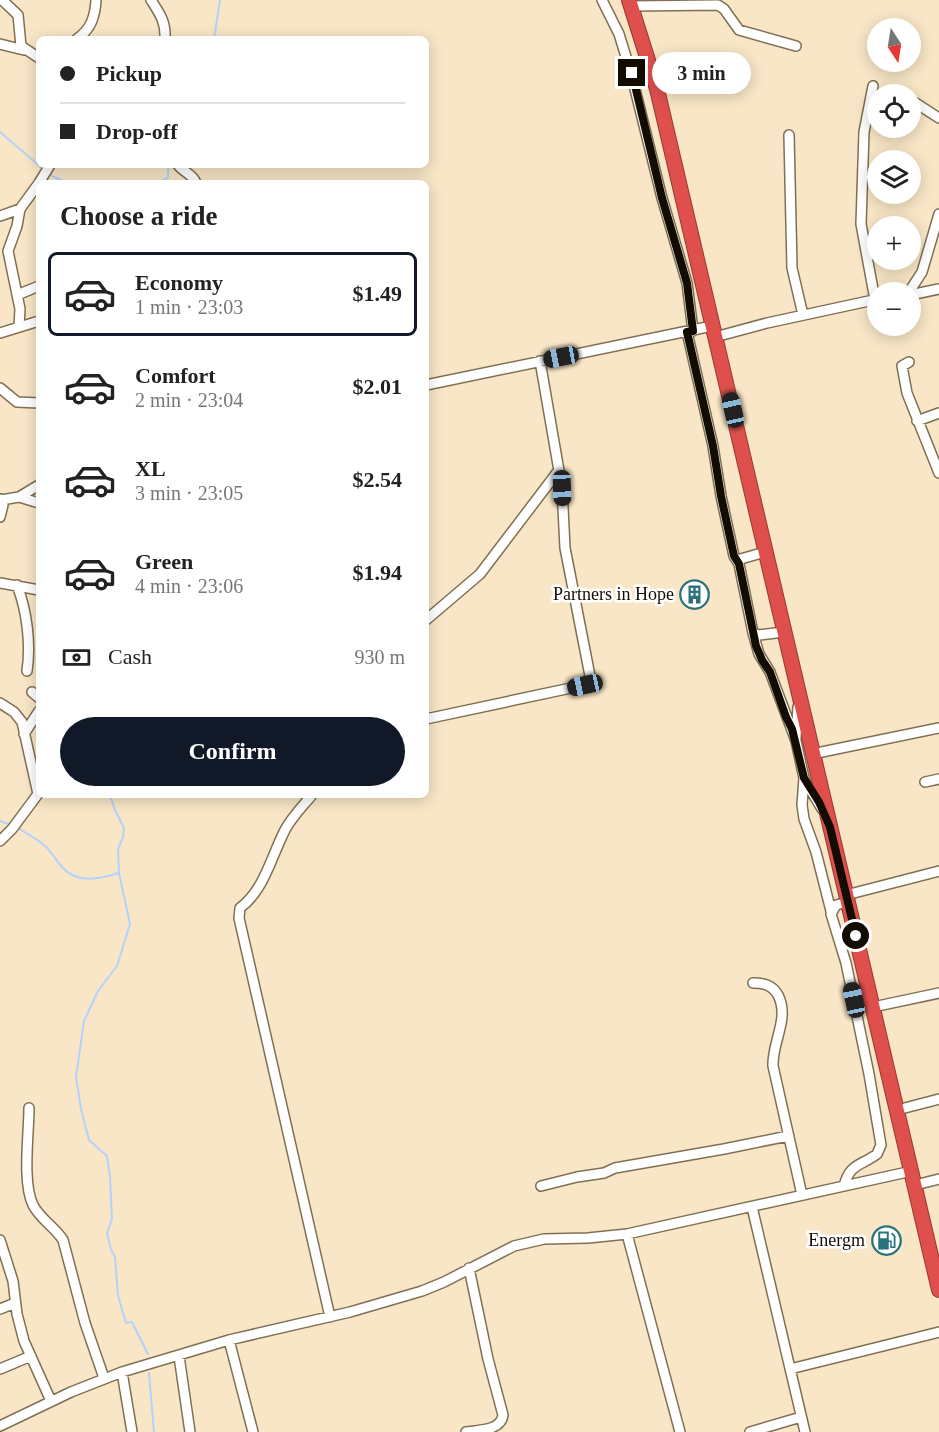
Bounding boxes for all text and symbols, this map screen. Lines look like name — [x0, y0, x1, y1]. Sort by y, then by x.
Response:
north arrow — [867, 18, 921, 72]
map controls — [867, 18, 921, 336]
callout: 3 min — [653, 52, 752, 94]
route end — [618, 59, 645, 86]
text: Pickup — [96, 61, 162, 86]
text: 3 min — [677, 62, 726, 84]
button: locate — [867, 84, 921, 138]
text: Drop-off — [96, 119, 177, 144]
button: layers — [867, 150, 921, 204]
text: Choose a ride — [60, 201, 218, 231]
button: + — [867, 216, 921, 270]
icon: car — [63, 267, 117, 321]
text: Economy — [135, 270, 223, 295]
text: $1.49 — [353, 281, 402, 306]
button: − — [867, 282, 921, 336]
text: 1 min · 23:03 — [135, 296, 243, 318]
car — [542, 345, 580, 369]
icon: car — [63, 360, 117, 414]
text: Comfort — [135, 363, 216, 388]
text: $2.01 — [353, 374, 402, 399]
text: 2 min · 23:04 — [135, 389, 243, 411]
car — [720, 390, 746, 430]
icon: car — [63, 453, 117, 507]
text: XL — [135, 456, 166, 481]
text: $2.54 — [353, 467, 402, 492]
car — [552, 470, 572, 506]
text: 3 min · 23:05 — [135, 482, 243, 504]
icon: car — [63, 546, 117, 600]
text: Green — [135, 549, 193, 574]
text: $1.94 — [353, 560, 402, 585]
text: 4 min · 23:06 — [135, 575, 243, 597]
building icon: Partners in Hope — [679, 578, 711, 610]
place label: Partners in Hope — [553, 584, 674, 604]
icon: cash — [60, 641, 93, 674]
text: Cash — [108, 644, 152, 669]
text: 930 m — [354, 646, 405, 668]
car — [566, 672, 604, 698]
button: Confirm — [60, 717, 405, 786]
route start — [842, 922, 869, 949]
car — [841, 981, 867, 1019]
fuel station icon: Energm — [870, 1224, 902, 1256]
place label: Energm — [808, 1230, 865, 1250]

